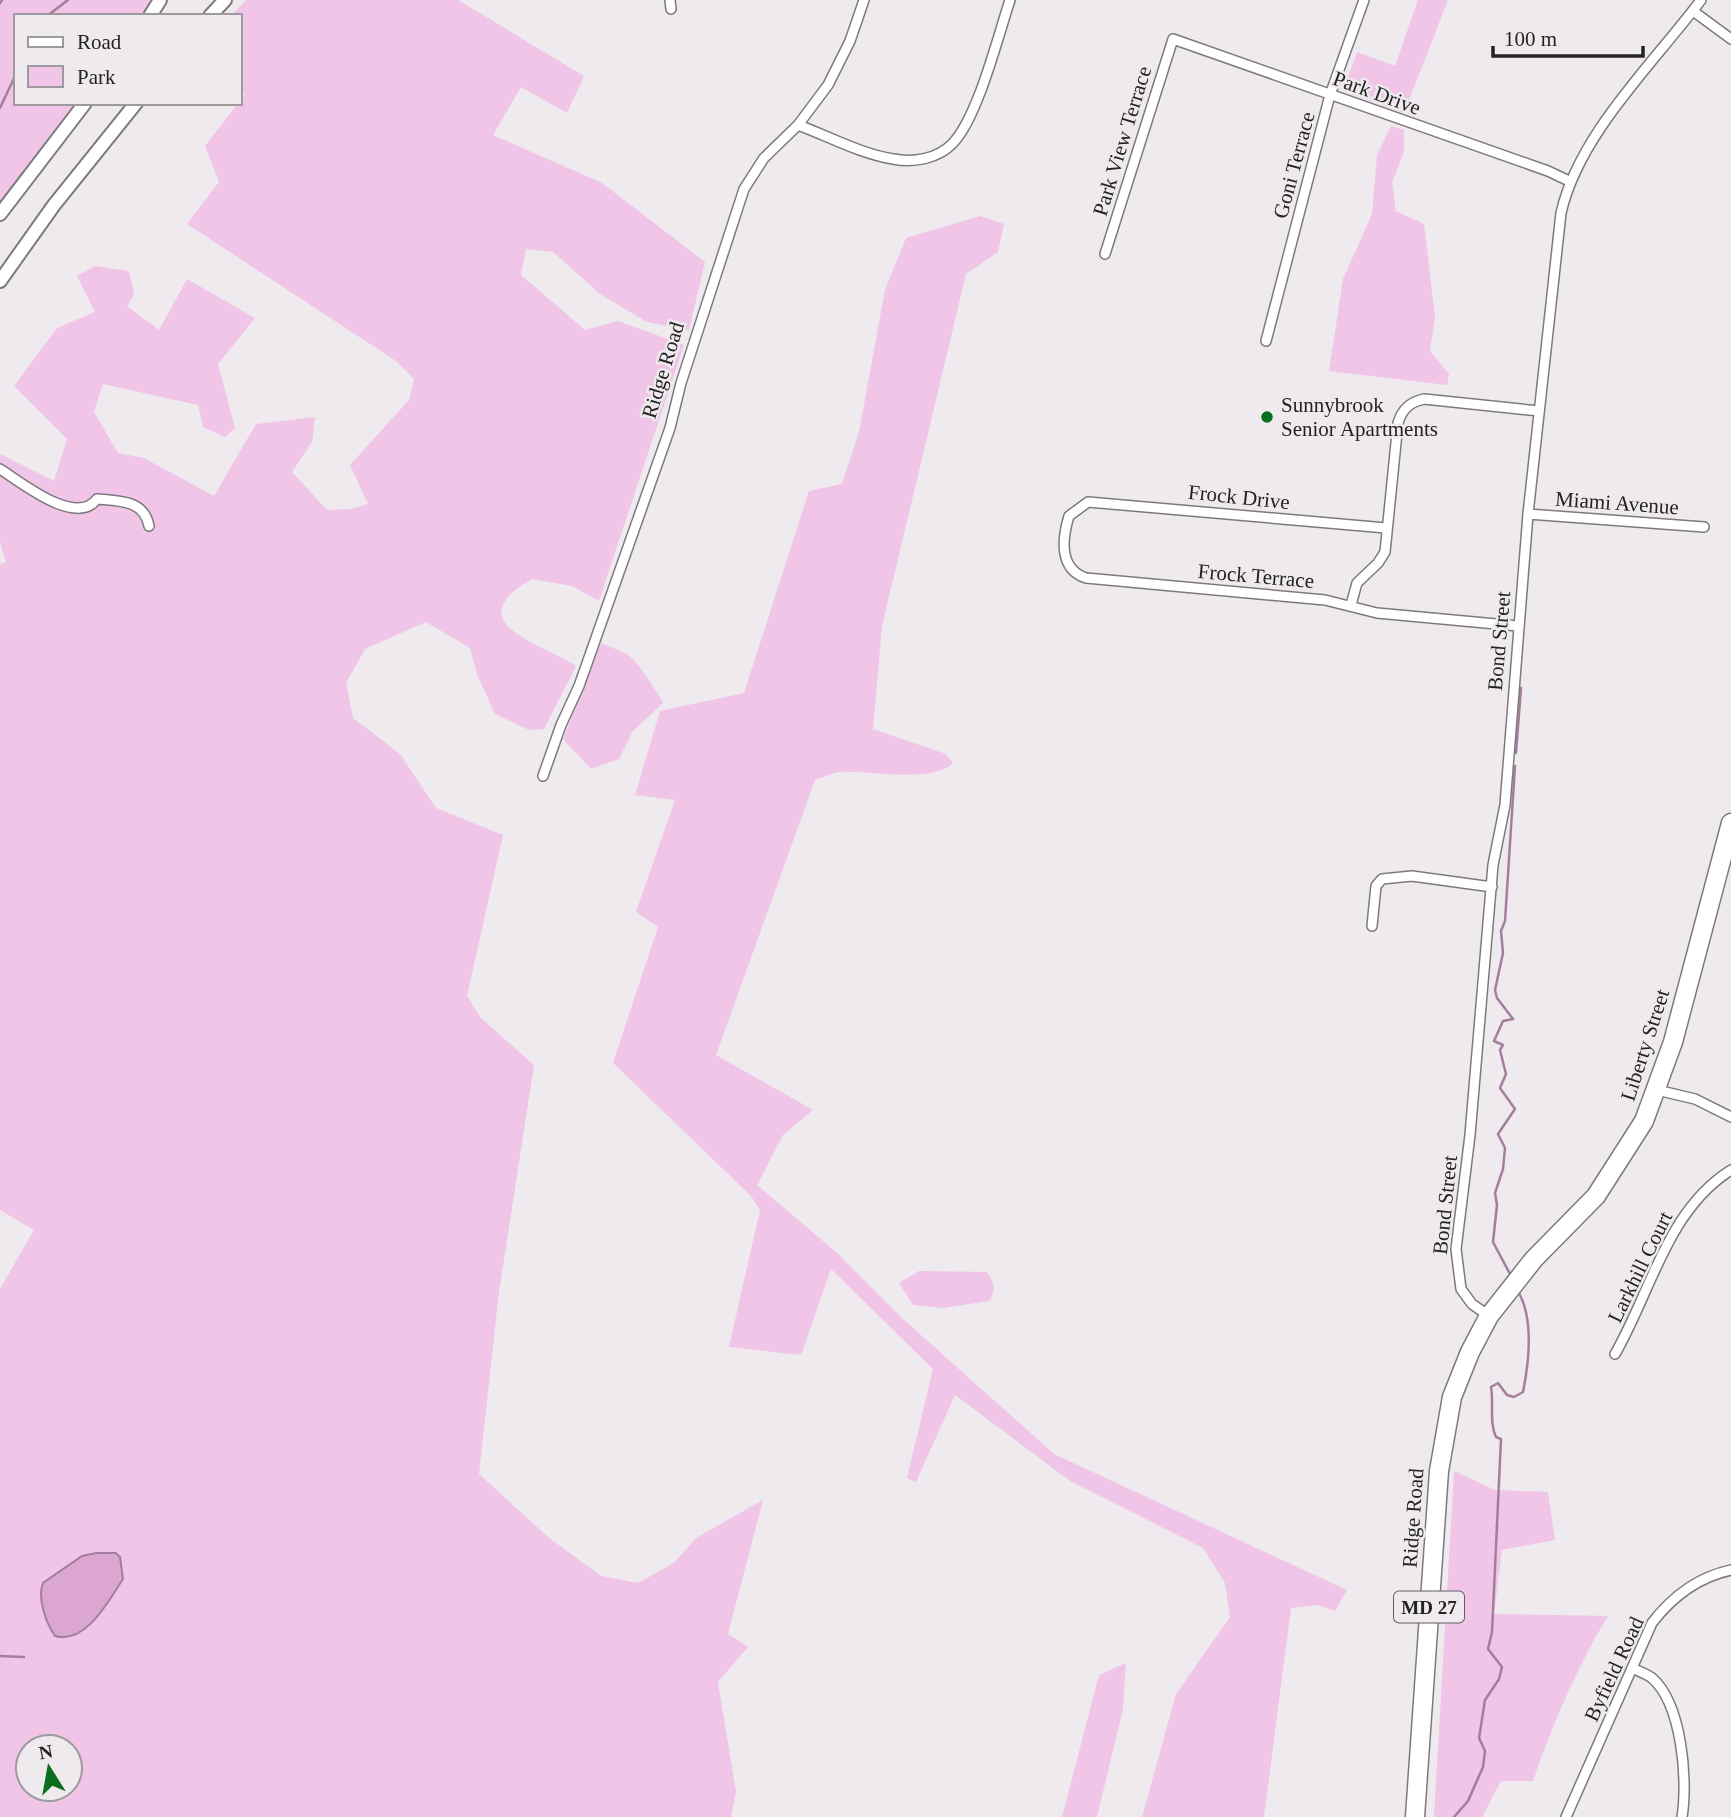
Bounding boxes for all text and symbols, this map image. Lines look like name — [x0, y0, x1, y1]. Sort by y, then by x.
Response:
legend — [14, 14, 242, 105]
scale bar — [1493, 14, 1644, 58]
text: 100 m — [1504, 27, 1557, 51]
text: Road — [77, 30, 122, 54]
street label: Park View Terrace — [1088, 63, 1156, 219]
text: Park — [77, 65, 116, 89]
street label: Park Drive — [1330, 66, 1424, 120]
street label: Goni Terrace — [1268, 109, 1320, 221]
street label: Ridge Road — [637, 318, 689, 421]
place label: Sunnybrook Senior Apartments — [1281, 393, 1438, 441]
marker: Sunnybrook Senior Apartments — [1259, 409, 1275, 425]
street label: Frock Drive — [1187, 480, 1291, 514]
street label: Miami Avenue — [1554, 487, 1680, 519]
street label: Frock Terrace — [1197, 559, 1315, 593]
street label: Bond Street — [1483, 590, 1515, 692]
street label: Liberty Street — [1616, 986, 1674, 1104]
street label: Bond Street — [1428, 1154, 1462, 1256]
street label: Larkhill Court — [1603, 1207, 1677, 1327]
street label: Ridge Road — [1398, 1467, 1428, 1569]
road number: MD 27 — [1394, 1592, 1464, 1623]
street label: Byfield Road — [1579, 1612, 1649, 1725]
north arrow — [14, 1733, 84, 1803]
text: N — [37, 1740, 55, 1763]

